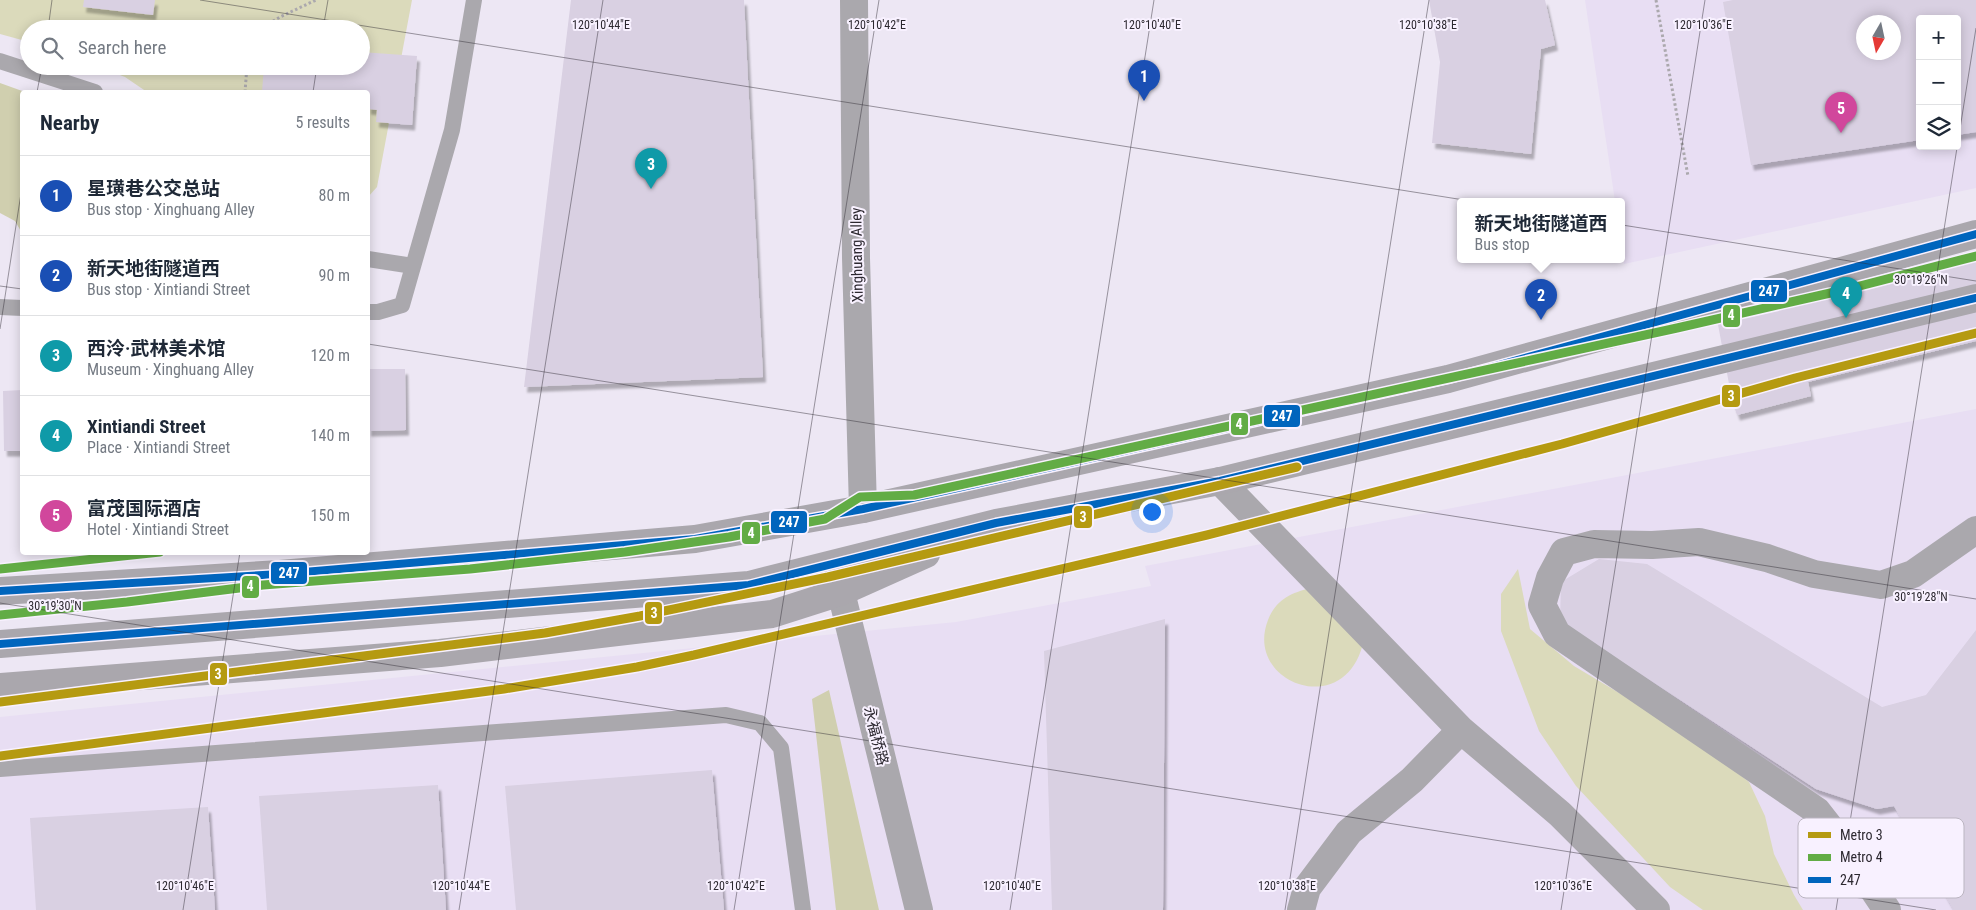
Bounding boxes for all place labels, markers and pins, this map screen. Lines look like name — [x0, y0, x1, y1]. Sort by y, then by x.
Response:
pin: 1 — [1128, 60, 1160, 101]
pin: 5 — [1825, 92, 1857, 133]
pin: 3 — [635, 148, 667, 189]
pin: 4 — [1830, 277, 1862, 318]
pin: 2 — [1525, 279, 1557, 320]

